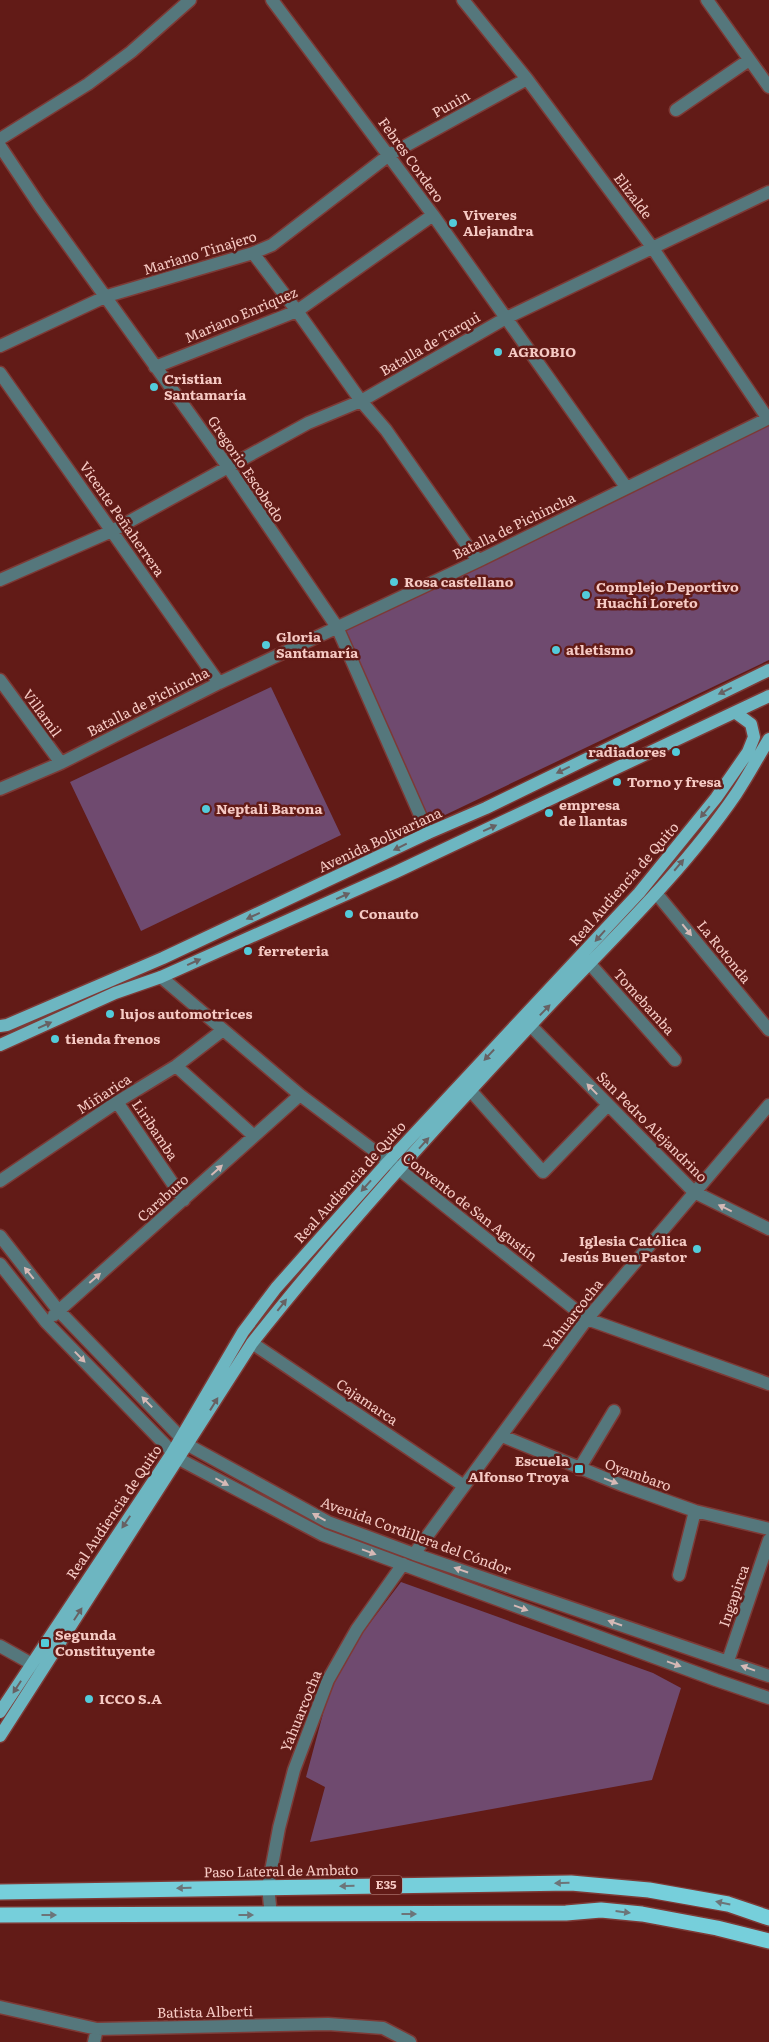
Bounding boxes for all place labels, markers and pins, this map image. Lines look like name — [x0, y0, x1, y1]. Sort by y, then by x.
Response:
place label: Viveres Alejandra — [463, 204, 534, 240]
marker: Viveres Alejandra — [447, 217, 459, 229]
place label: AGROBIO — [508, 341, 576, 361]
marker: AGROBIO — [492, 346, 504, 358]
place label: Cristian Santamaría — [164, 368, 247, 404]
marker: Cristian Santamaría — [148, 381, 160, 393]
place label: Rosa castellano — [404, 571, 514, 591]
marker: Rosa castellano — [388, 576, 400, 588]
place label: Complejo Deportivo Huachi Loreto — [596, 576, 739, 612]
marker: Complejo Deportivo Huachi Loreto — [580, 589, 592, 601]
place label: Gloria Santamaría — [276, 626, 359, 662]
marker: Gloria Santamaría — [260, 639, 272, 651]
place label: atletismo — [566, 639, 634, 659]
marker: atletismo — [550, 644, 562, 656]
place label: radiadores — [588, 741, 666, 761]
marker: radiadores — [670, 746, 682, 758]
place label: Torno y fresa — [627, 771, 723, 791]
marker: Torno y fresa — [611, 776, 623, 788]
place label: empresa de llantas — [559, 794, 627, 830]
place label: Neptali Barona — [216, 798, 324, 818]
marker: Neptali Barona — [200, 803, 212, 815]
marker: empresa de llantas — [543, 807, 555, 819]
place label: Conauto — [359, 903, 419, 923]
marker: Conauto — [343, 908, 355, 920]
place label: ferreteria — [258, 940, 330, 960]
marker: ferreteria — [242, 945, 254, 957]
place label: lujos automotrices — [120, 1003, 252, 1023]
marker: lujos automotrices — [104, 1008, 116, 1020]
place label: tienda frenos — [65, 1028, 160, 1048]
marker: tienda frenos — [49, 1033, 61, 1045]
place label: Iglesia Católica Jesús Buen Pastor — [560, 1230, 688, 1266]
marker: Iglesia Católica Jesús Buen Pastor — [691, 1243, 703, 1255]
place label: Escuela Alfonso Troya — [468, 1450, 570, 1486]
marker: Escuela Alfonso Troya — [573, 1463, 585, 1475]
place label: Segunda Constituyente — [55, 1624, 155, 1660]
marker: Segunda Constituyente — [39, 1637, 51, 1649]
place label: ICCO S.A — [99, 1688, 162, 1708]
marker: ICCO S.A — [83, 1693, 95, 1705]

